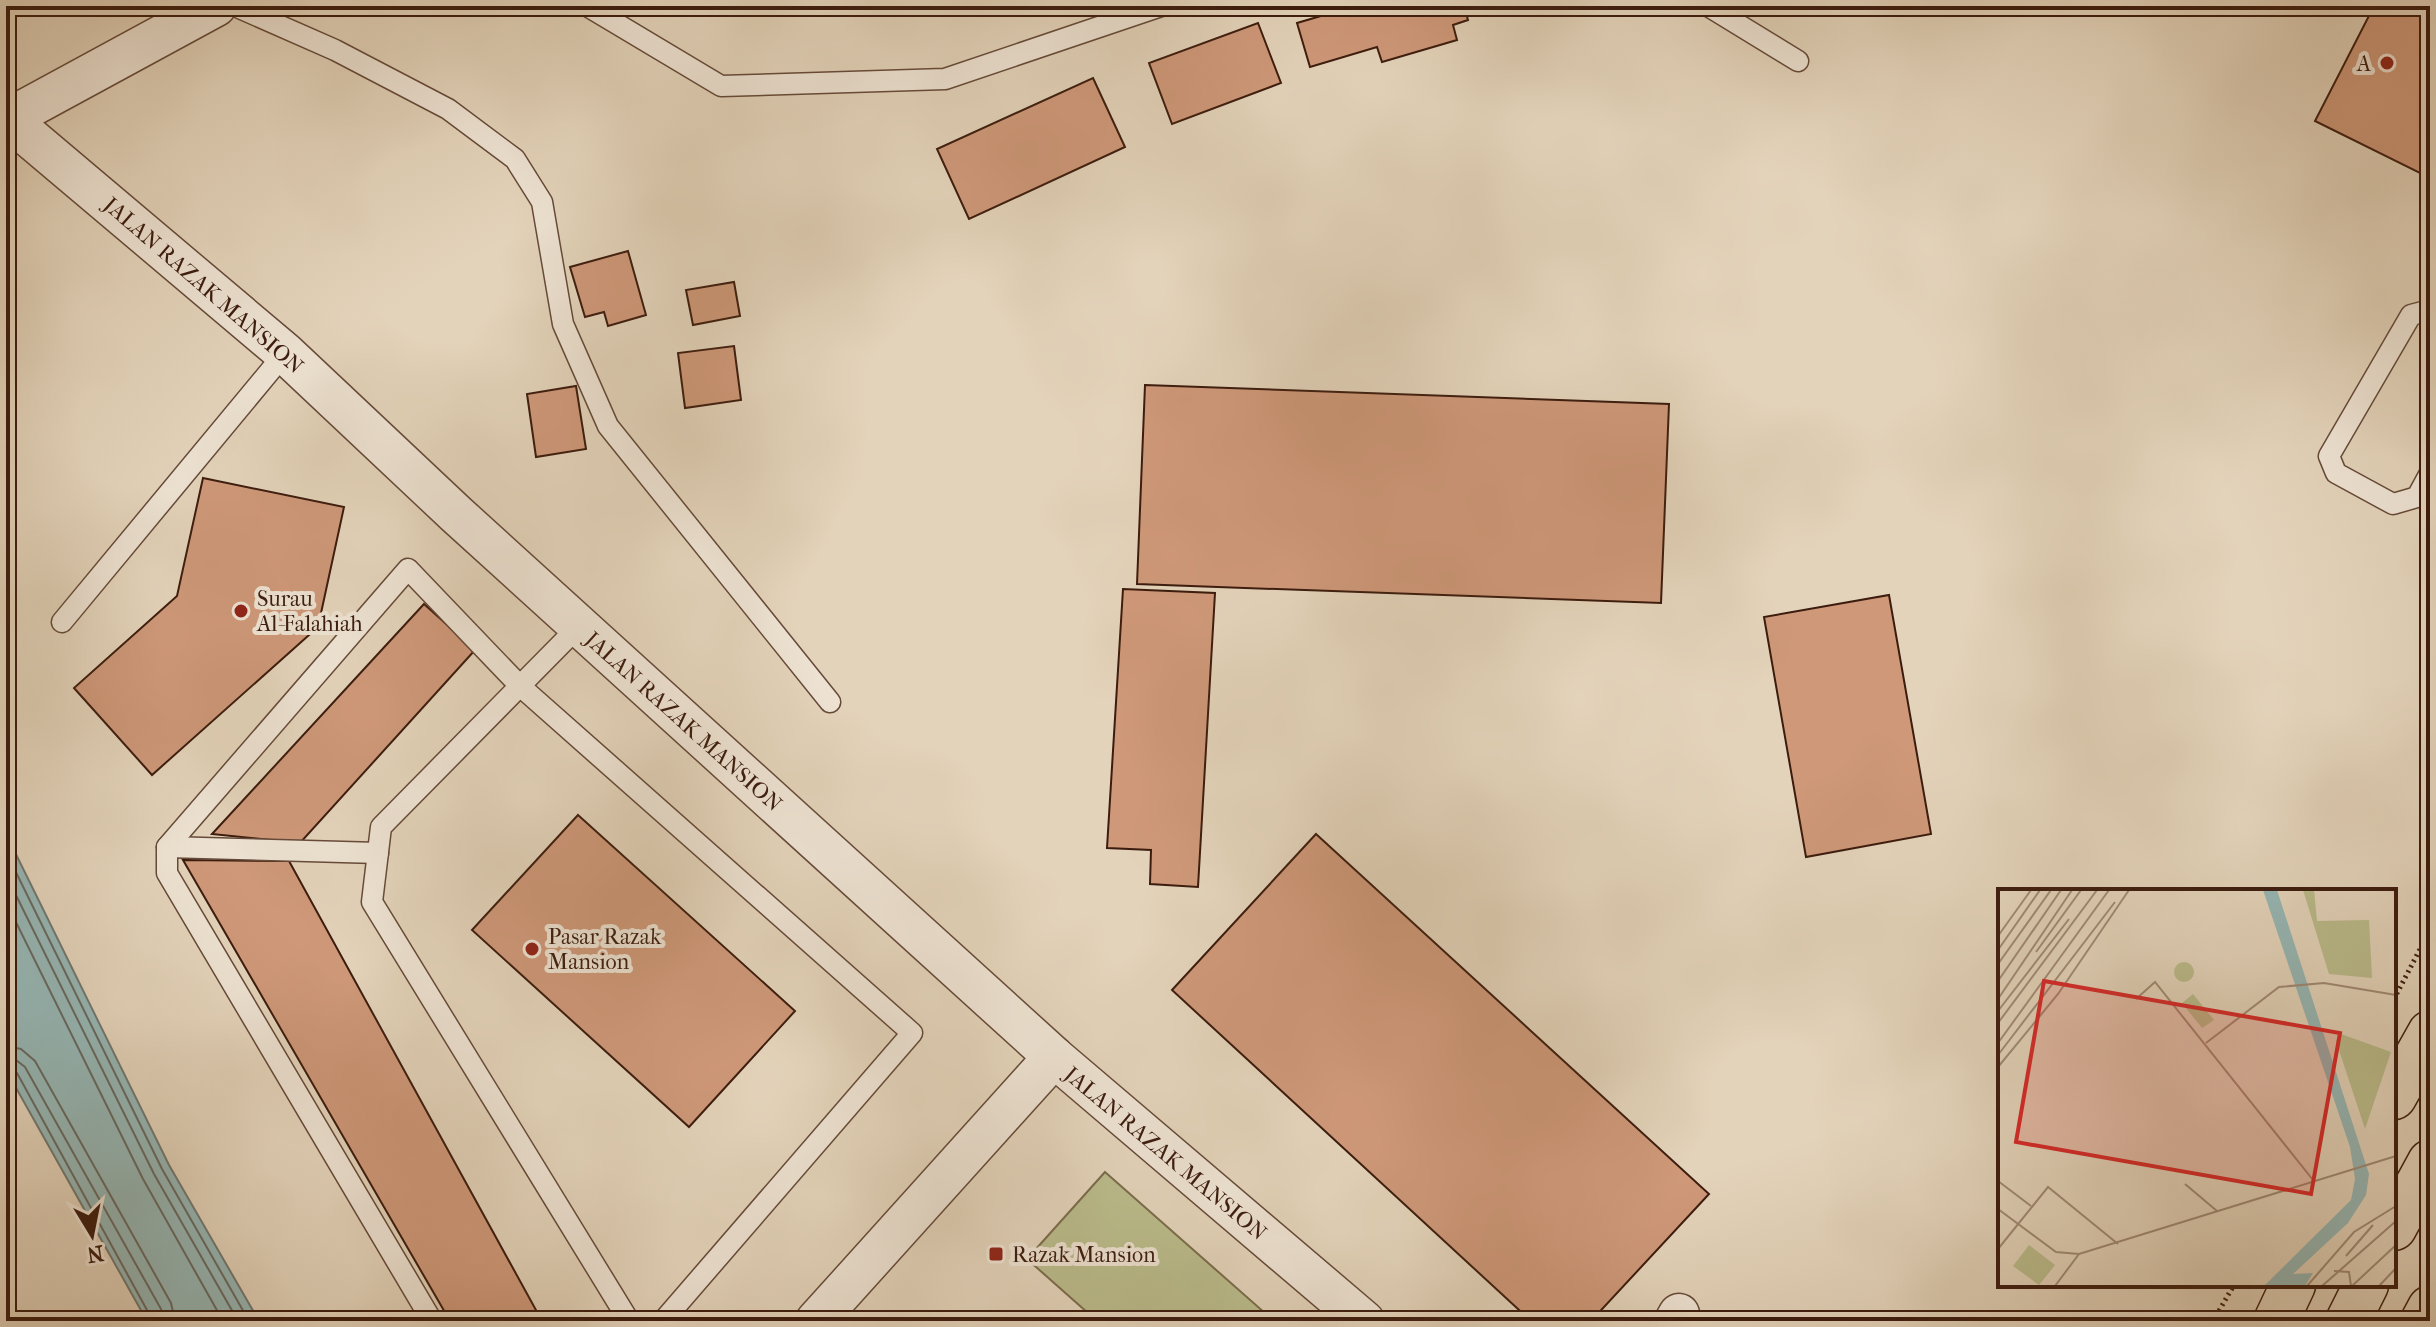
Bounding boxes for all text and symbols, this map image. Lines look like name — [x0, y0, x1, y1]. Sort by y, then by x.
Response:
place label: A — [2356, 51, 2372, 77]
marker: A — [2378, 54, 2396, 72]
street label: JALAN RAZAK MANSION — [97, 191, 309, 380]
place label: Surau Al-Falahiah — [256, 586, 363, 637]
marker: Surau Al-Falahiah — [232, 602, 250, 620]
street label: JALAN RAZAK MANSION — [578, 625, 787, 817]
inset map — [1998, 889, 2396, 1287]
place label: Pasar Razak Mansion — [548, 924, 662, 975]
marker: Pasar Razak Mansion — [523, 940, 541, 958]
street label: JALAN RAZAK MANSION — [1057, 1060, 1272, 1246]
north arrow — [52, 1195, 132, 1275]
text: N — [85, 1239, 106, 1268]
place label: Razak Mansion — [1012, 1242, 1156, 1268]
marker: Razak Mansion — [987, 1245, 1005, 1263]

